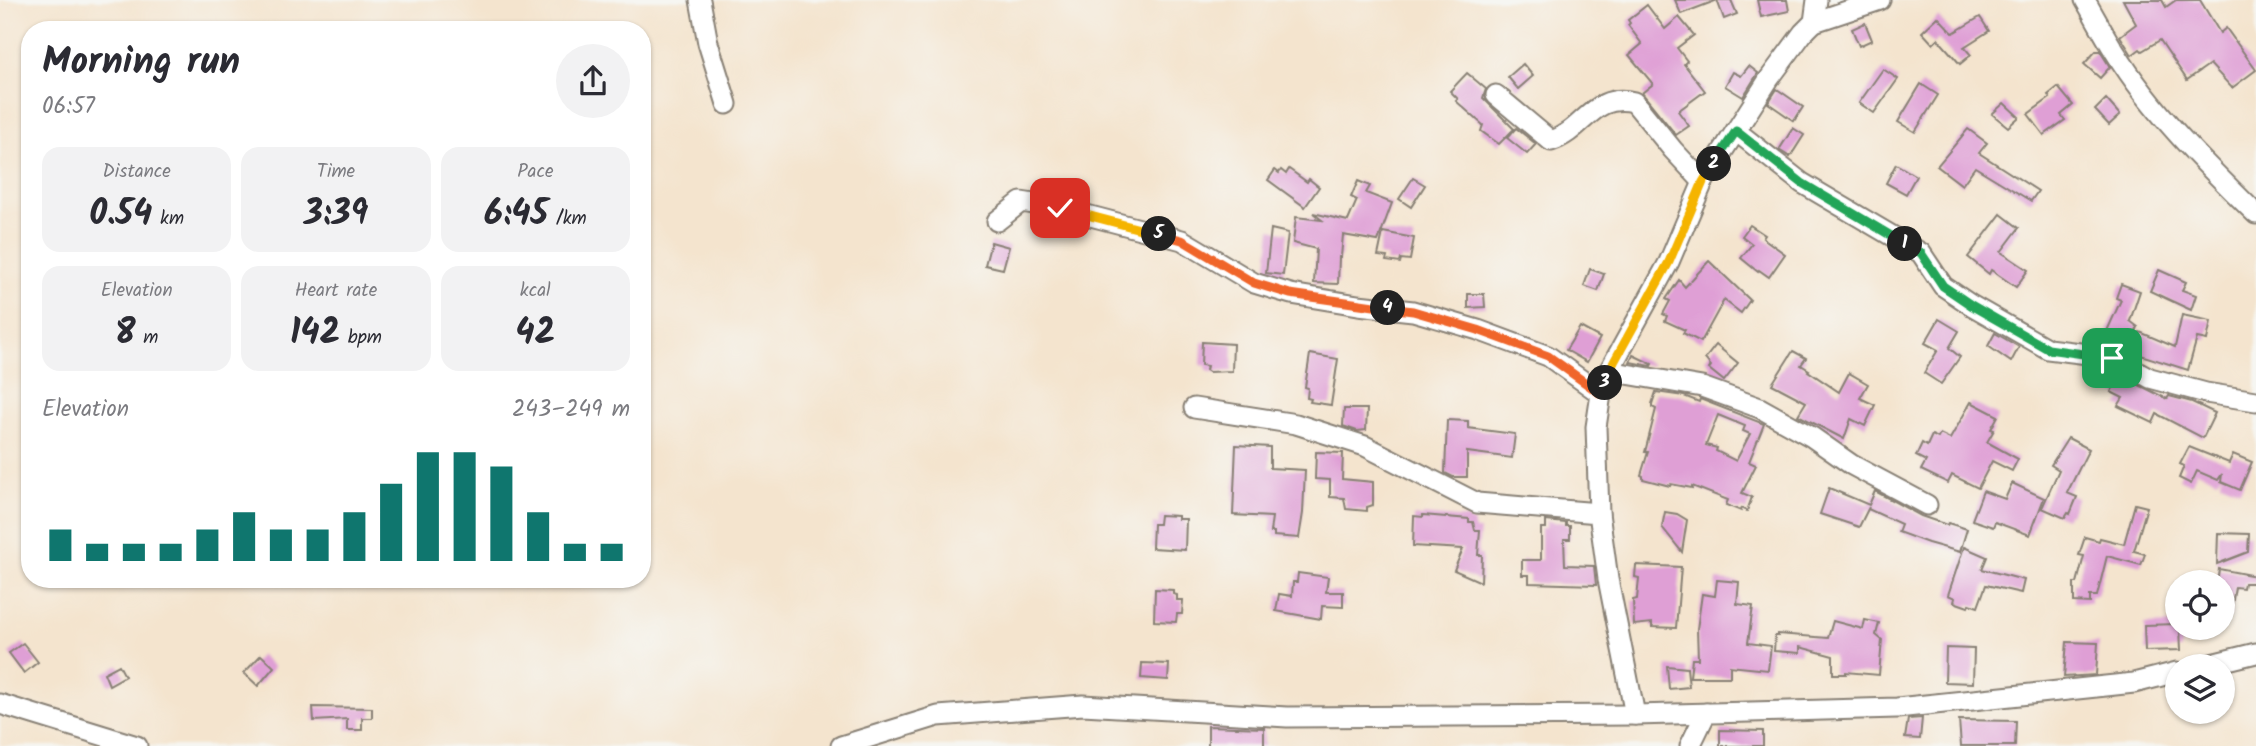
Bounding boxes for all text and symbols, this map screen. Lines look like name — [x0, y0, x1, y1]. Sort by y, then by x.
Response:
text: Morning run — [42, 33, 240, 93]
button: share — [556, 44, 630, 118]
text: 06:57 — [42, 89, 95, 125]
pin: 2 — [1696, 146, 1732, 182]
text: 2 — [1708, 148, 1719, 178]
text: Distance — [103, 157, 171, 187]
text: Time — [317, 157, 355, 187]
text: Pace — [517, 157, 553, 187]
pin — [1030, 178, 1090, 238]
text: 0.54 — [89, 187, 152, 243]
text: 3:39 — [304, 187, 368, 243]
text: 6:45 — [484, 187, 548, 243]
icon: check — [1041, 189, 1079, 227]
text: km — [152, 204, 184, 234]
text: /km — [548, 204, 587, 234]
pin: 5 — [1142, 216, 1176, 252]
text: 5 — [1154, 218, 1163, 248]
pin: 1 — [1888, 226, 1923, 262]
text: 1 — [1902, 228, 1907, 258]
text: Elevation — [101, 276, 173, 306]
text: Heart rate — [295, 276, 377, 306]
text: kcal — [520, 276, 551, 306]
pin: 4 — [1370, 290, 1406, 326]
text: 4 — [1382, 292, 1393, 322]
text: 8 — [115, 306, 136, 362]
text: 142 — [290, 306, 340, 362]
text: 42 — [516, 306, 555, 362]
text: m — [136, 323, 158, 353]
text: bpm — [340, 323, 382, 353]
pin — [2082, 328, 2142, 388]
icon: arrive — [2093, 339, 2131, 377]
pin: 3 — [1588, 366, 1622, 400]
text: 3 — [1599, 367, 1610, 397]
text: Elevation — [42, 392, 129, 428]
text: 243–249 m — [512, 392, 630, 428]
map controls — [2165, 570, 2235, 724]
button: locate — [2165, 570, 2235, 640]
button: layers — [2165, 654, 2235, 724]

